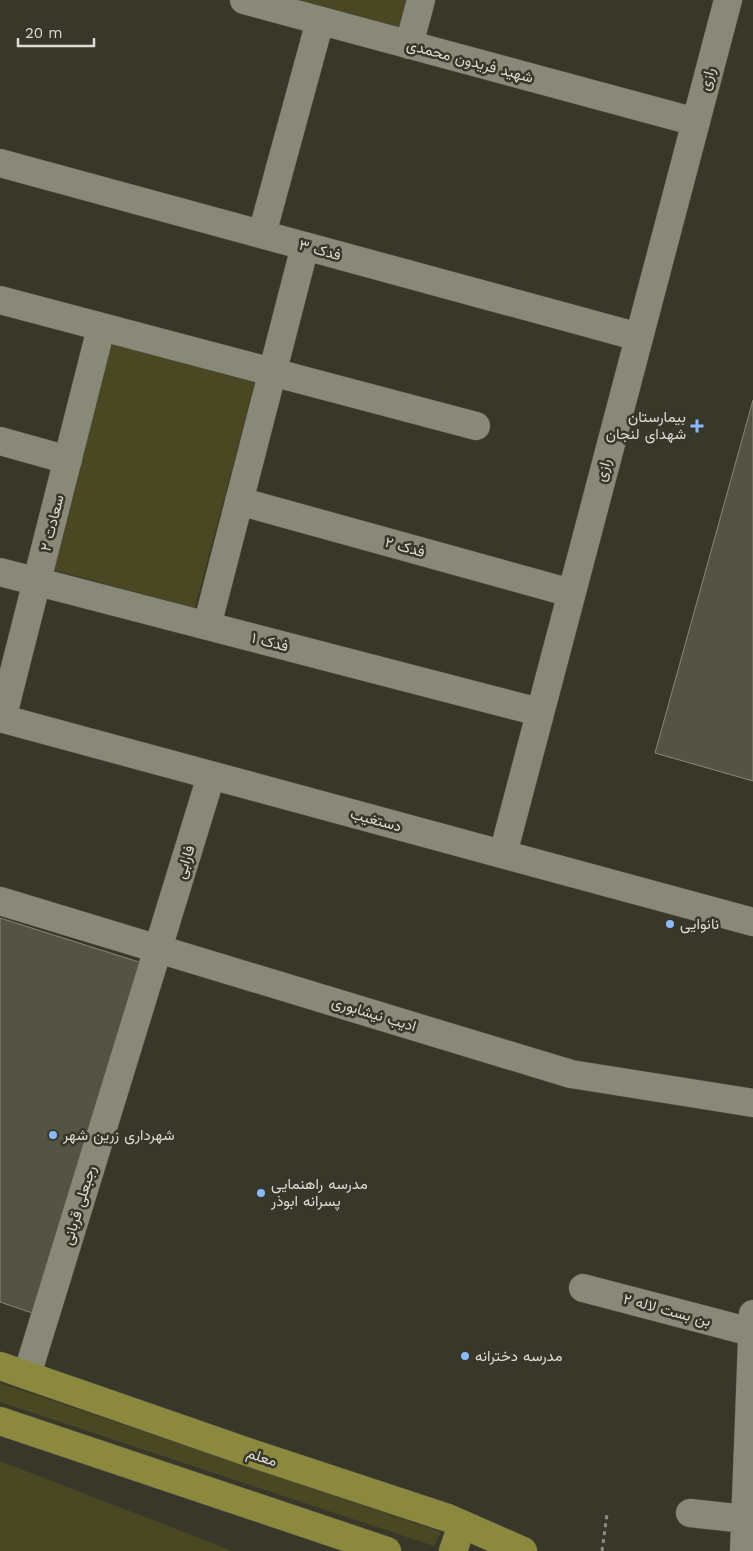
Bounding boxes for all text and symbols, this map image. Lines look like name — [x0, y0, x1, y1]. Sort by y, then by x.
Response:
scale bar — [18, 15, 94, 47]
text: 20 m — [25, 24, 63, 42]
street label: شهید فریدون محمدی — [404, 35, 535, 88]
street label: رازی — [695, 65, 720, 93]
street label: فدک ۳ — [297, 236, 343, 264]
place label: بیمارستان شهدای لنجان — [606, 408, 686, 444]
marker: بیمارستان شهدای لنجان — [690, 419, 704, 433]
street label: رازی — [591, 456, 616, 484]
street label: سعادت ۲ — [36, 493, 68, 553]
street label: فدک ۲ — [383, 533, 427, 561]
street label: فدک ۱ — [250, 629, 290, 655]
street label: دستغیب — [348, 805, 404, 835]
street label: فارابی — [171, 843, 200, 881]
place label: نانوایی — [680, 915, 719, 934]
marker: نانوایی — [664, 918, 676, 930]
street label: ادیب نیشابوری — [329, 993, 418, 1036]
place label: شهرداری زرین شهر — [62, 1126, 175, 1145]
marker: شهرداری زرین شهر — [47, 1129, 59, 1141]
street label: رجبعلی قربانی — [58, 1163, 101, 1247]
place label: مدرسه راهنمایی پسرانه ابوذر — [270, 1175, 368, 1211]
marker: مدرسه راهنمایی پسرانه ابوذر — [255, 1187, 267, 1199]
street label: بن بست لاله ۲ — [621, 1290, 713, 1331]
place label: مدرسه دخترانه — [475, 1347, 563, 1365]
marker: مدرسه دخترانه — [459, 1350, 471, 1362]
street label: معلم — [244, 1444, 279, 1471]

